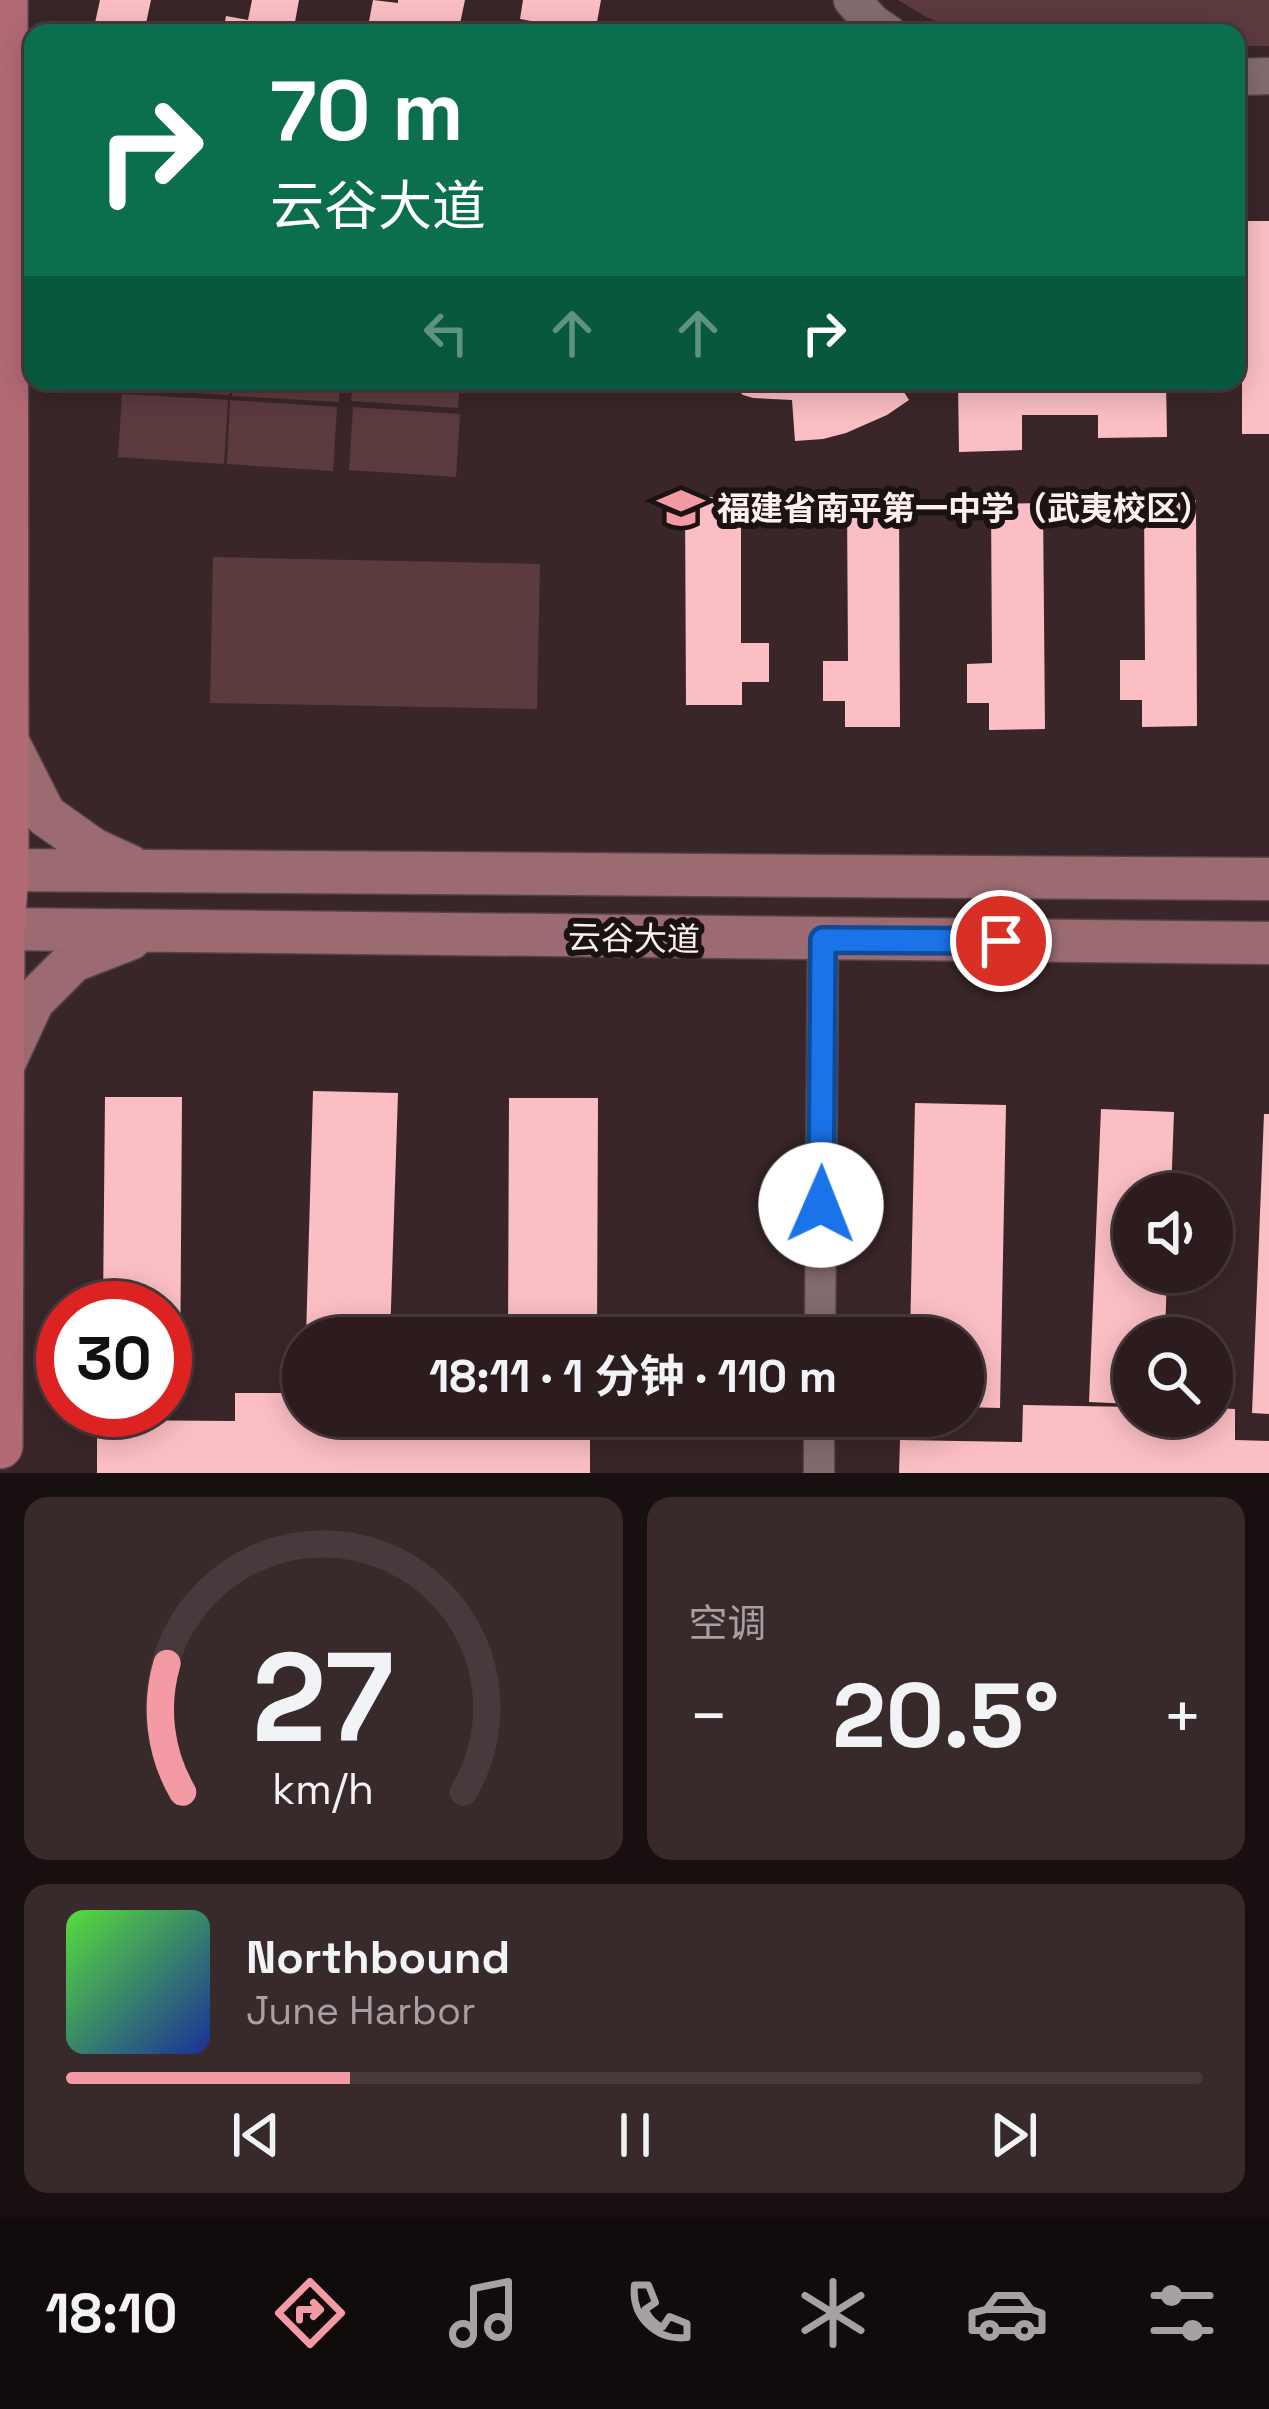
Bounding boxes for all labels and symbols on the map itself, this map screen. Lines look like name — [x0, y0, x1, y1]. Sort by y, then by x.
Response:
school or university icon: 福建省南平第一中学（武夷校区） — [656, 483, 706, 533]
place label: 福建省南平第一中学（武夷校区） — [717, 488, 1212, 530]
pin — [950, 890, 1052, 992]
street label: 云谷大道 — [568, 917, 700, 961]
position arrow — [758, 1142, 884, 1268]
speed limit sign: 30 — [36, 1281, 192, 1437]

